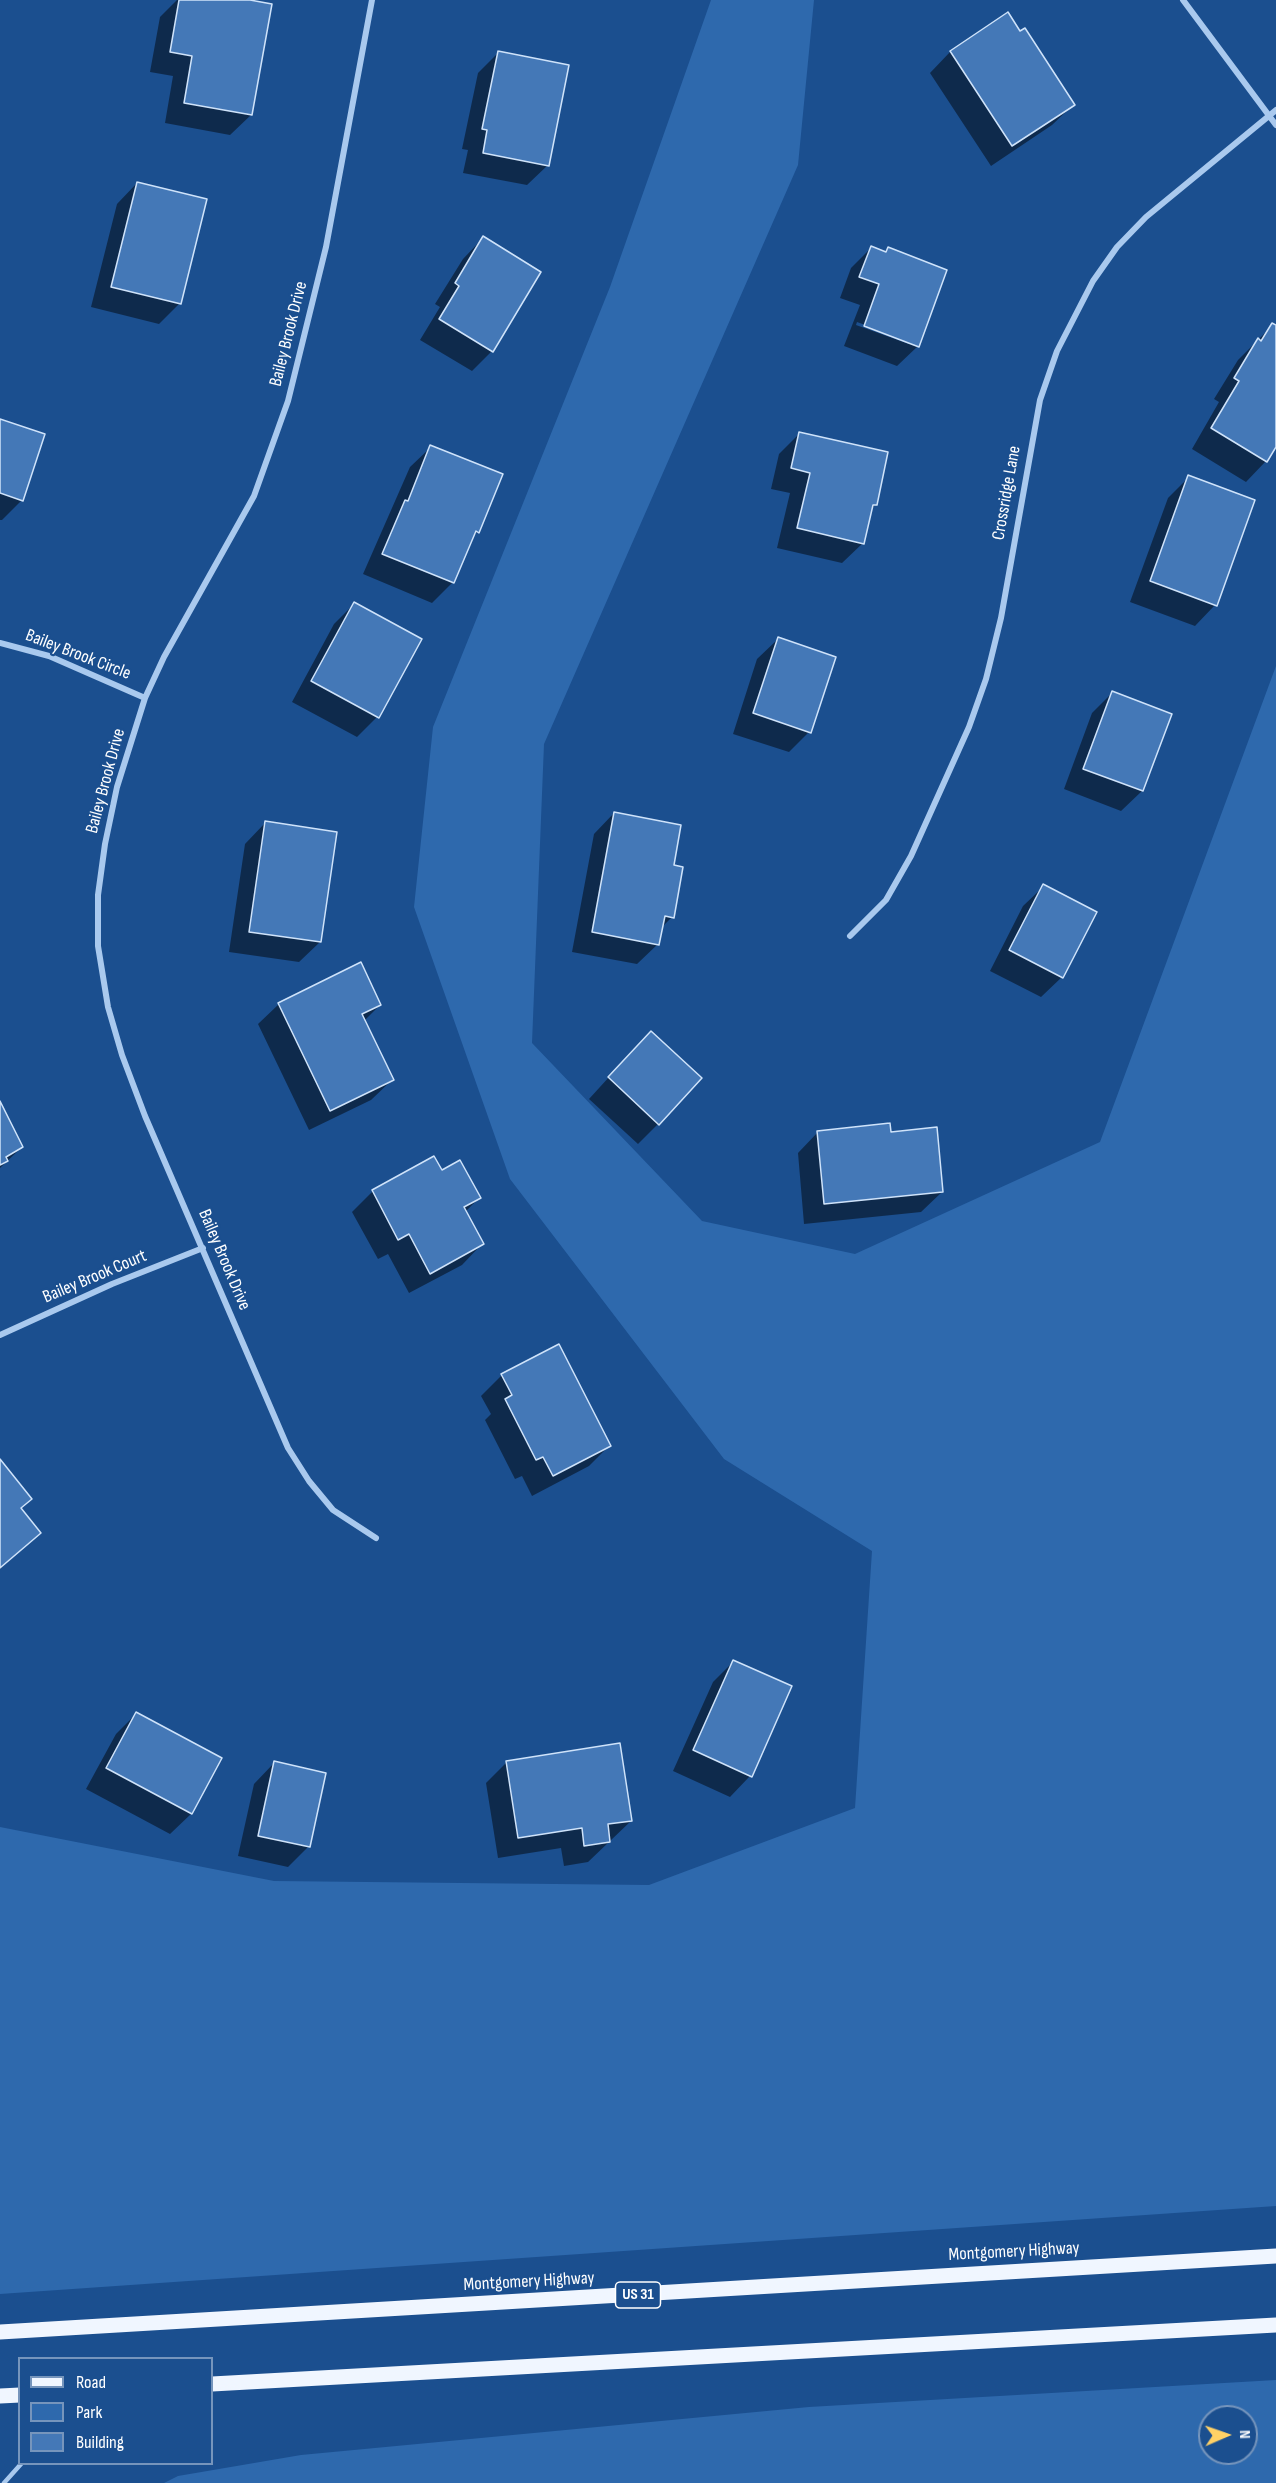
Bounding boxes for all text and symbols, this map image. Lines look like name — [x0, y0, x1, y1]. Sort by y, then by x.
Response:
street label: Bailey Brook Drive — [266, 279, 312, 389]
street label: Crossridge Lane — [988, 444, 1026, 542]
street label: Bailey Brook Circle — [22, 625, 134, 685]
street label: Bailey Brook Drive — [82, 726, 130, 836]
street label: Bailey Brook Drive — [193, 1206, 255, 1314]
street label: Bailey Brook Court — [40, 1245, 150, 1309]
street label: Montgomery Highway — [948, 2238, 1080, 2266]
street label: Montgomery Highway — [463, 2268, 595, 2296]
road number: US 31 — [616, 2282, 660, 2308]
legend — [18, 2357, 213, 2465]
text: Road — [76, 2372, 106, 2393]
text: Park — [76, 2402, 102, 2423]
north arrow — [1198, 2405, 1258, 2465]
text: N — [1235, 2430, 1254, 2439]
text: Building — [76, 2432, 124, 2453]

